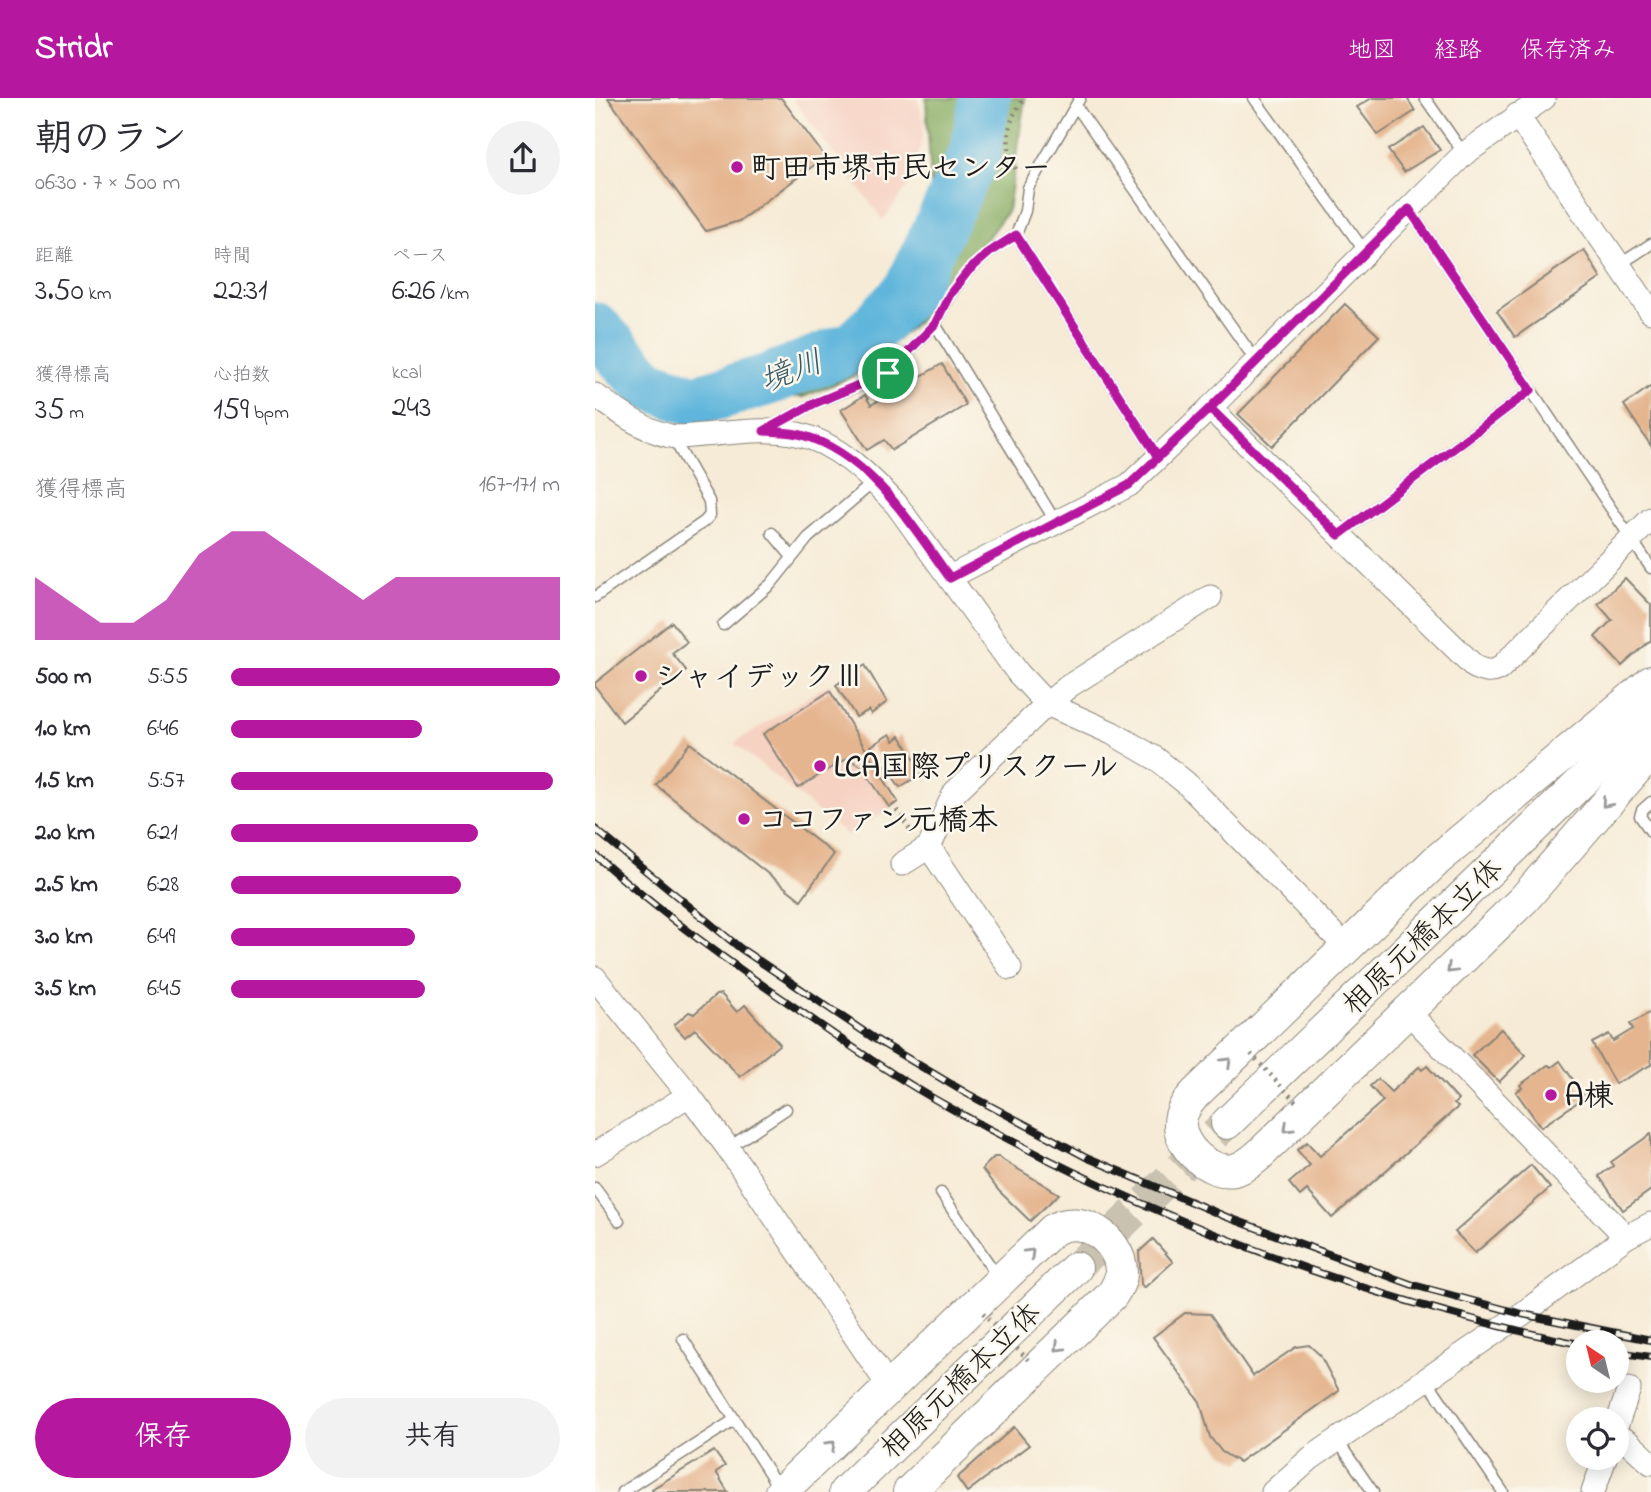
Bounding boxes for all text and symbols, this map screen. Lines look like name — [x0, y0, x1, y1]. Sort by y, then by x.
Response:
text: Stridr — [35, 25, 112, 73]
text: 地図 — [1348, 34, 1396, 69]
text: 経路 — [1434, 34, 1482, 69]
text: 保存済み — [1520, 34, 1616, 69]
text: 朝のラン — [35, 113, 187, 169]
button: share — [486, 121, 560, 195]
place label: 町田市堺市民センター — [751, 148, 1051, 192]
marker: 町田市堺市民センター — [729, 159, 745, 175]
text: 06:30 · 7 × 500 m — [35, 167, 180, 200]
text: 距離 — [35, 243, 73, 270]
text: 時間 — [213, 243, 251, 270]
text: ペース — [392, 243, 448, 270]
text: 3.50 — [35, 270, 84, 314]
text: 22:31 — [213, 270, 268, 314]
text: 6:26 — [392, 270, 436, 314]
text: km — [84, 281, 111, 308]
text: /km — [436, 281, 469, 308]
water label: 境川 — [754, 340, 830, 406]
pin — [858, 343, 918, 403]
icon: arrive — [869, 354, 907, 392]
text: kcal — [392, 360, 422, 387]
text: 獲得標高 — [35, 362, 111, 389]
text: 心拍数 — [213, 362, 270, 389]
text: 243 — [392, 387, 431, 431]
text: 35 — [35, 389, 65, 433]
text: 159 — [213, 389, 249, 433]
text: m — [65, 400, 84, 427]
text: bpm — [249, 400, 289, 427]
text: 167–171 m — [479, 469, 560, 502]
text: 獲得標高 — [35, 474, 127, 507]
place label: シャイデックⅢ — [655, 657, 864, 701]
text: 500 m — [35, 661, 92, 694]
text: 5:55 — [147, 661, 188, 694]
marker: シャイデックⅢ — [633, 668, 649, 684]
text: 1.0 km — [35, 713, 91, 746]
text: 6:46 — [147, 713, 179, 746]
place label: LCA国際プリスクール — [834, 747, 1119, 791]
marker: LCA国際プリスクール — [812, 758, 828, 774]
text: 1.5 km — [35, 765, 94, 798]
text: 5:57 — [147, 765, 185, 798]
one-way arrow — [1602, 795, 1614, 808]
place label: ココファン元橋本 — [758, 800, 998, 844]
marker: ココファン元橋本 — [736, 811, 752, 827]
text: 2.0 km — [35, 817, 95, 850]
text: 6:21 — [147, 817, 178, 850]
street label: 相原元橋本立体 — [1333, 849, 1515, 1027]
text: 2.5 km — [35, 869, 98, 902]
text: 6:28 — [147, 869, 179, 902]
text: 3.0 km — [35, 921, 93, 954]
text: 6:49 — [147, 921, 175, 954]
one-way arrow — [1446, 961, 1459, 974]
text: 3.5 km — [35, 973, 96, 1006]
text: 6:45 — [147, 973, 182, 1006]
one-way arrow — [1219, 1058, 1232, 1071]
place label: A棟 — [1565, 1076, 1613, 1120]
marker: A棟 — [1543, 1087, 1559, 1103]
one-way arrow — [1283, 1119, 1296, 1132]
one-way arrow — [1022, 1249, 1035, 1262]
street label: 相原元橋本立体 — [871, 1293, 1053, 1471]
north arrow — [1566, 1330, 1629, 1393]
map controls — [1566, 1330, 1629, 1470]
one-way arrow — [1054, 1339, 1067, 1352]
button: 保存 — [35, 1398, 291, 1478]
button: 共有 — [305, 1398, 560, 1478]
button: locate — [1566, 1407, 1629, 1470]
one-way arrow — [823, 1440, 836, 1453]

